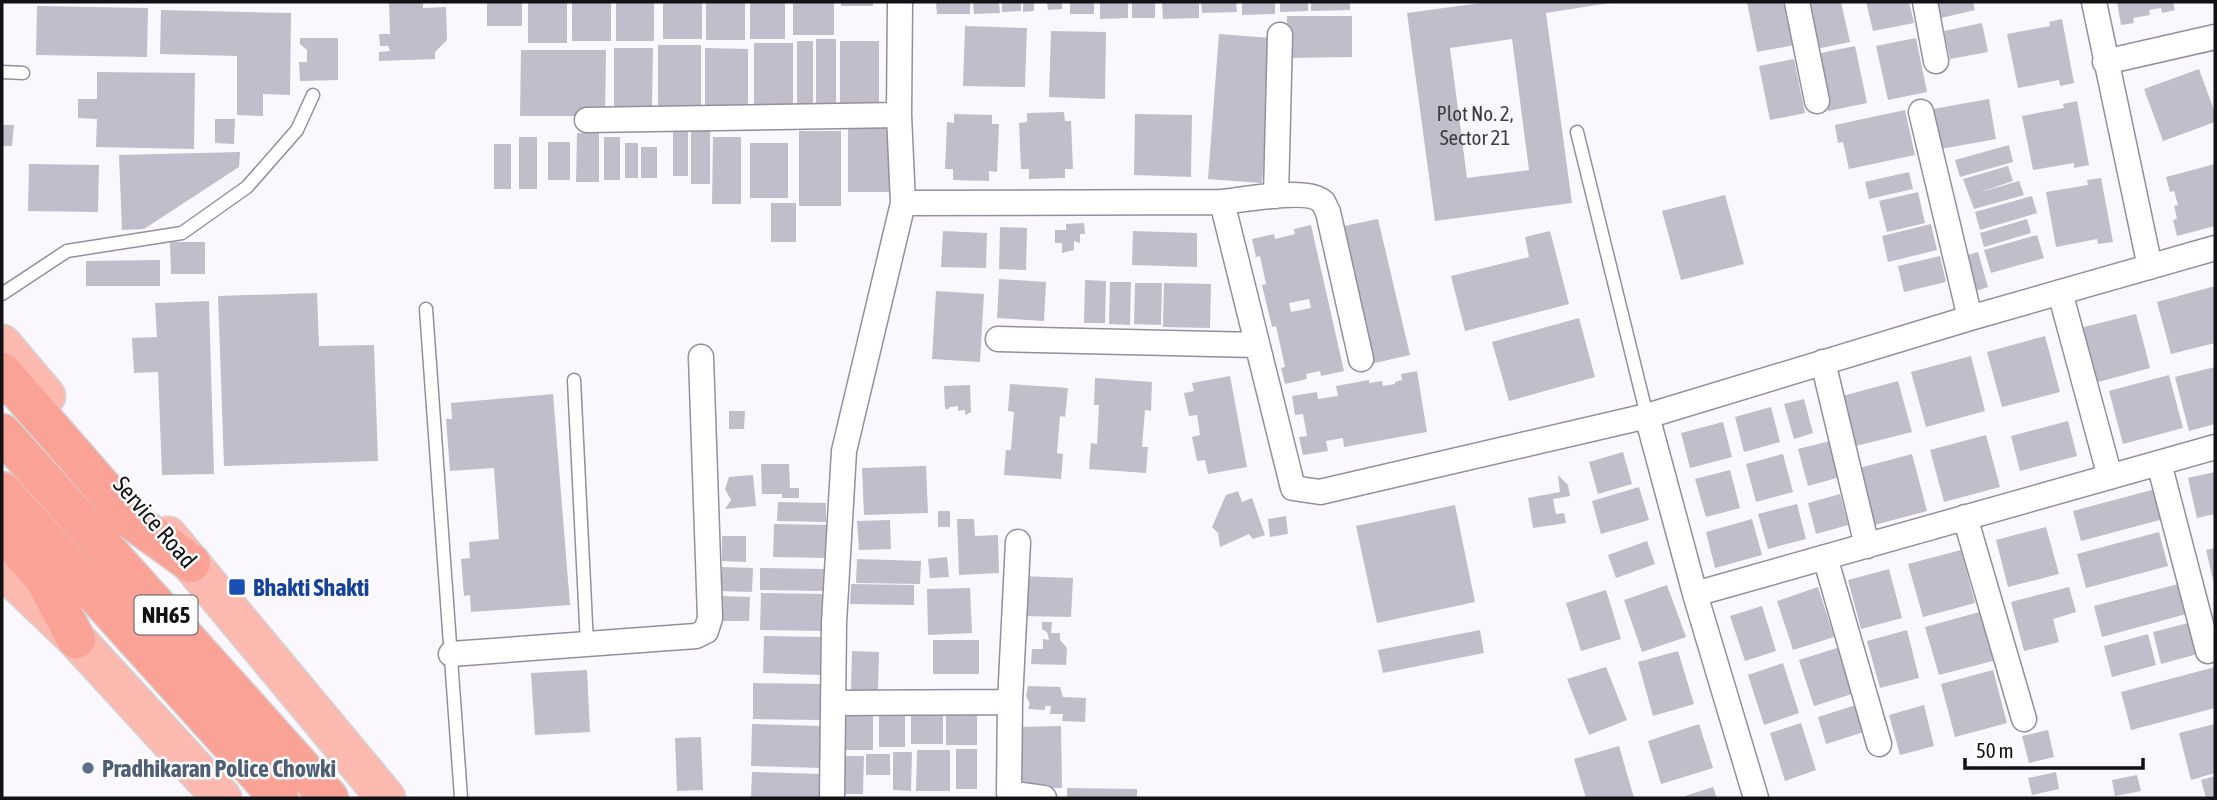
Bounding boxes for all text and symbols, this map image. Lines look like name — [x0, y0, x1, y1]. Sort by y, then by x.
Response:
house number: Plot No. 2, Sector 21 — [1437, 101, 1513, 149]
street label: Service Road — [108, 471, 202, 573]
place label: Bhakti Shakti — [253, 574, 369, 601]
marker: Bhakti Shakti — [227, 577, 247, 597]
road number: NH65 — [134, 596, 198, 635]
scale bar — [1965, 726, 2144, 770]
text: 50 m — [1976, 738, 2014, 762]
place label: Pradhikaran Police Chowki — [102, 755, 336, 782]
marker: Pradhikaran Police Chowki — [80, 760, 96, 776]

